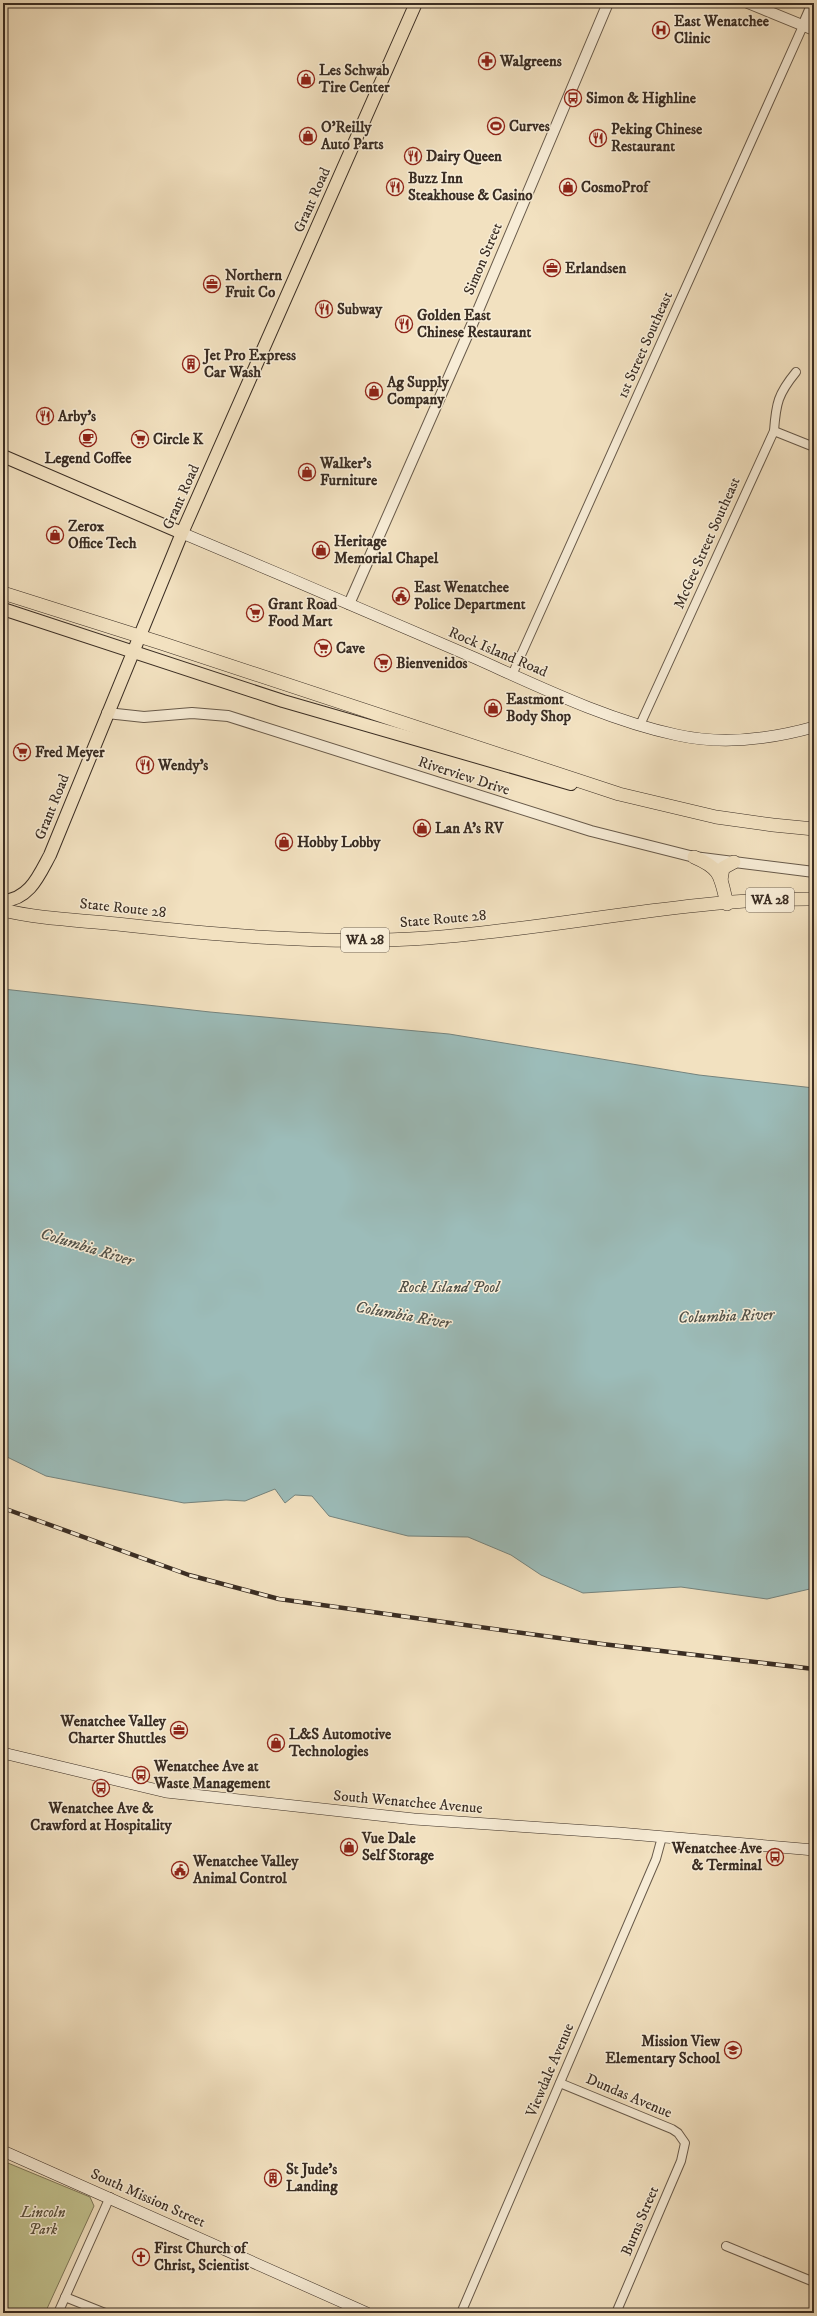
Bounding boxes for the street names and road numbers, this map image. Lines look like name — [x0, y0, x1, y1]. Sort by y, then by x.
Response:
street label: Grant Road — [289, 164, 335, 236]
street label: Simon Street — [459, 220, 507, 298]
street label: 1st Street Southeast — [613, 289, 677, 401]
street label: Grant Road — [158, 461, 204, 533]
street label: McGee Street Southeast — [669, 474, 745, 612]
street label: Rock Island Road — [446, 623, 551, 682]
street label: Riverview Drive — [416, 752, 512, 800]
street label: Grant Road — [30, 771, 74, 843]
road number: WA 28 — [746, 888, 794, 912]
street label: State Route 28 — [79, 894, 167, 922]
street label: State Route 28 — [399, 906, 487, 932]
road number: WA 28 — [341, 928, 389, 952]
street label: South Wenatchee Avenue — [333, 1786, 483, 1818]
street label: Viewdale Avenue — [521, 2020, 578, 2121]
street label: Dundas Avenue — [583, 2069, 675, 2123]
street label: South Mission Street — [88, 2164, 208, 2232]
street label: Burns Street — [617, 2183, 663, 2259]

